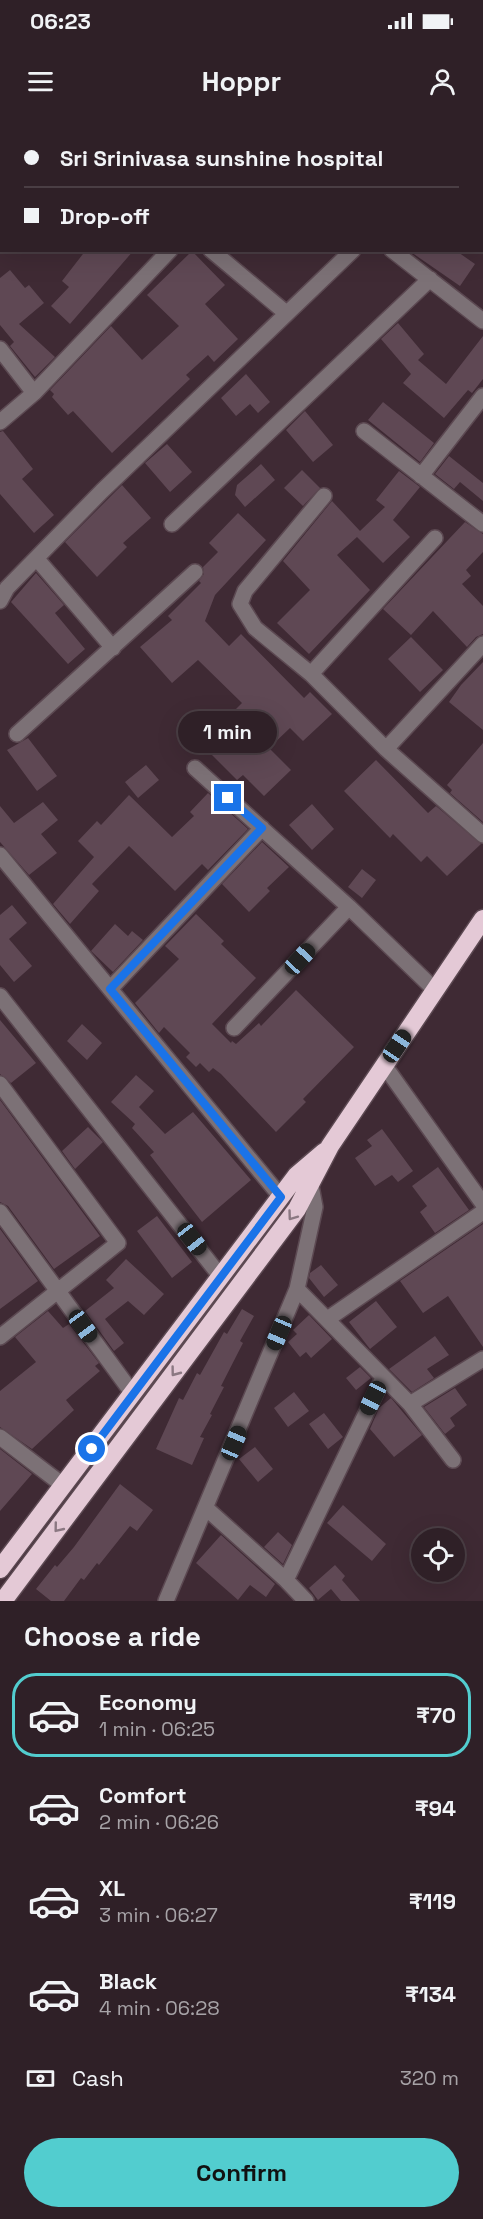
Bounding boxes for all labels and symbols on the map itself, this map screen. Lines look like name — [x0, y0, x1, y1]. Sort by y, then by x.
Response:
callout: 1 min — [178, 711, 278, 753]
route end — [214, 784, 241, 811]
car — [281, 940, 319, 978]
car — [379, 1026, 415, 1066]
one-way arrow — [288, 1209, 299, 1220]
car — [174, 1219, 210, 1259]
car — [65, 1306, 101, 1346]
car — [264, 1313, 294, 1353]
one-way arrow — [171, 1366, 182, 1377]
car — [357, 1378, 389, 1418]
car — [219, 1423, 249, 1463]
route start — [78, 1435, 105, 1462]
one-way arrow — [54, 1521, 65, 1532]

